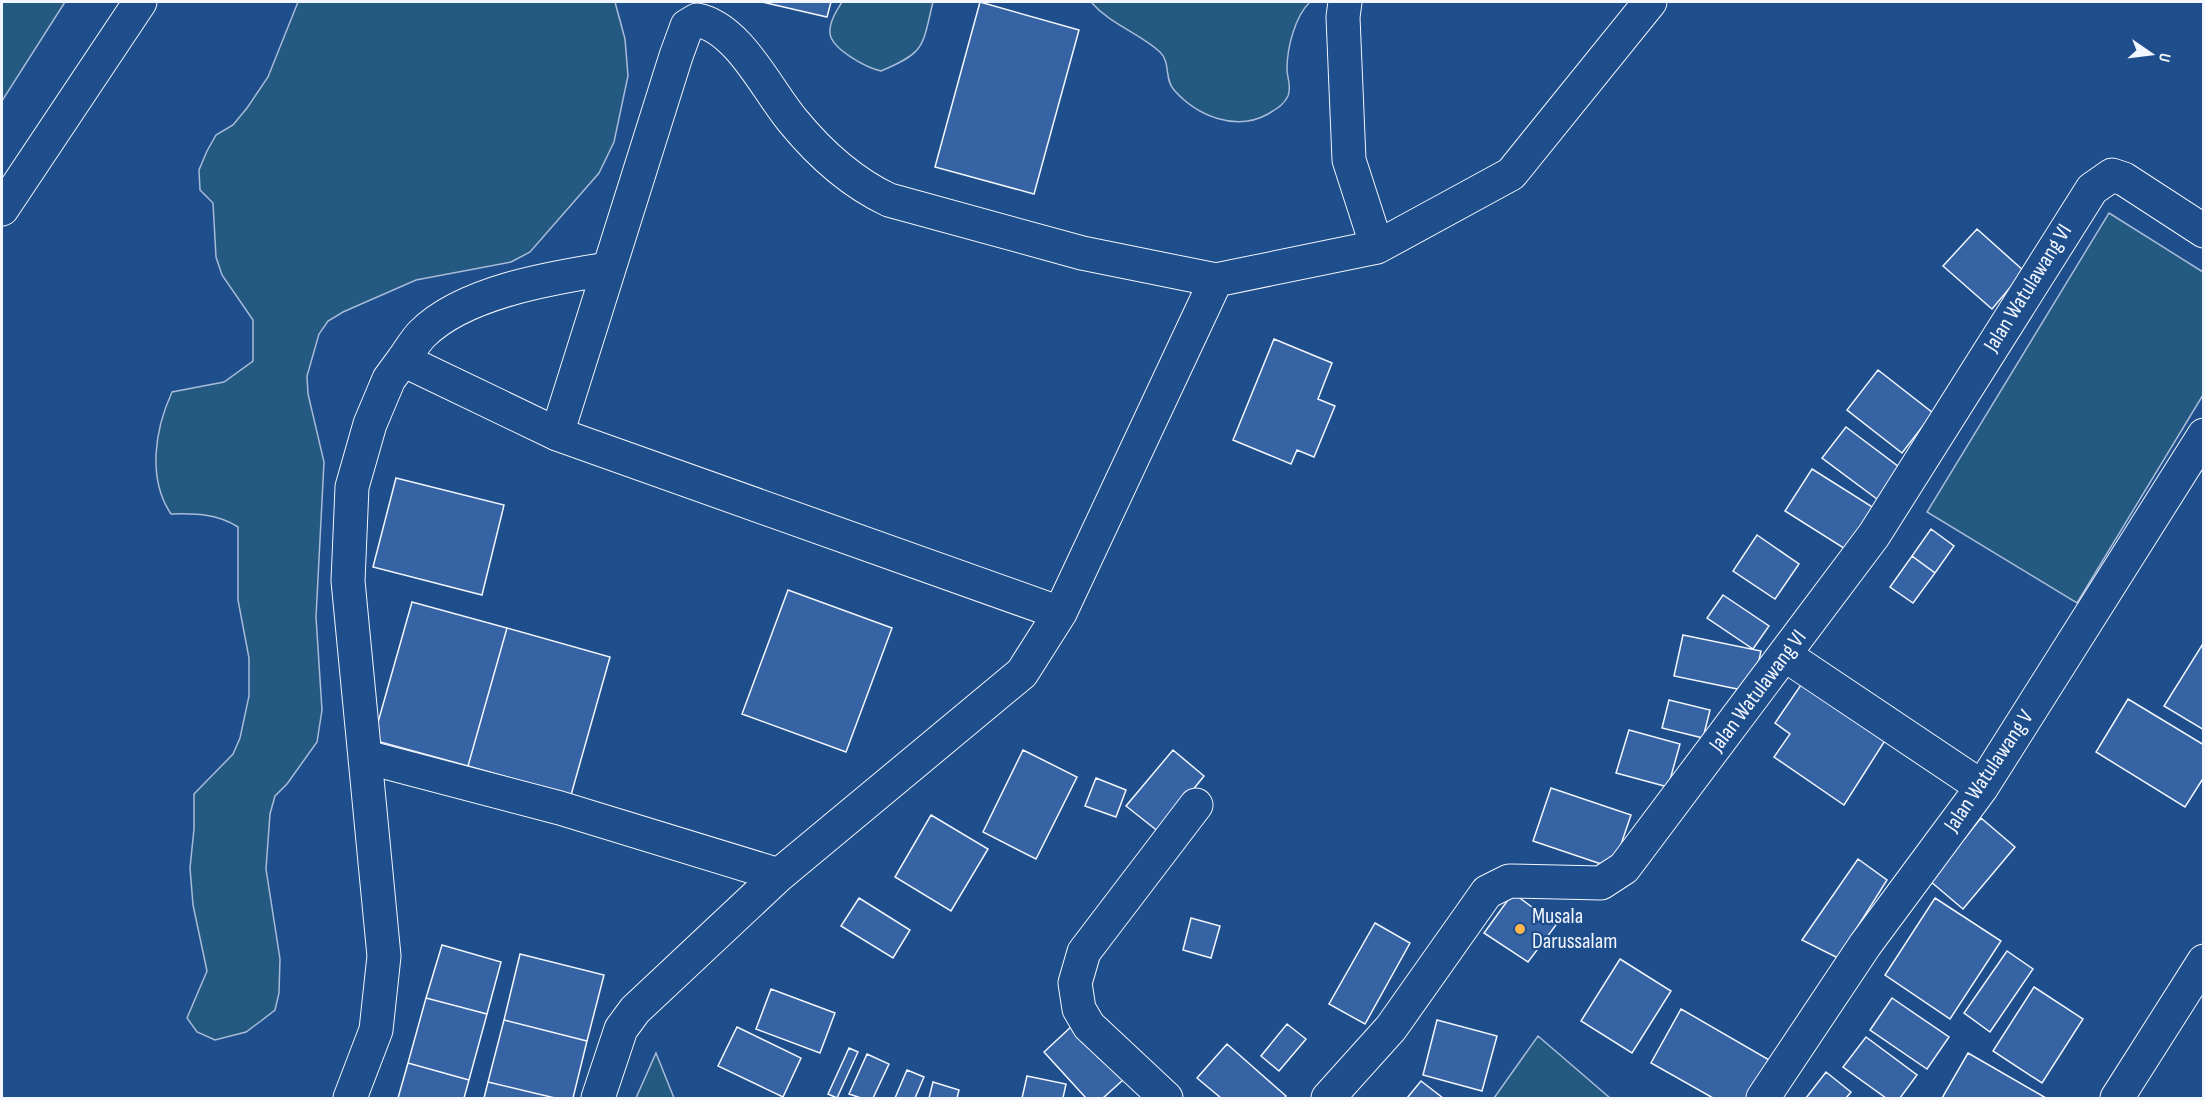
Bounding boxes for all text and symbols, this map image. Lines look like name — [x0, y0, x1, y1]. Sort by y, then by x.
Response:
north arrow — [2121, 24, 2181, 84]
text: U — [2154, 51, 2174, 64]
street label: Jalan Watulawang VI — [1977, 219, 2078, 358]
street label: Jalan Watulawang VI — [1703, 625, 1813, 758]
street label: Jalan Watulawang V — [1938, 705, 2040, 838]
place label: Musala Darussalam — [1532, 903, 1617, 955]
marker: Musala Darussalam — [1513, 922, 1527, 936]

